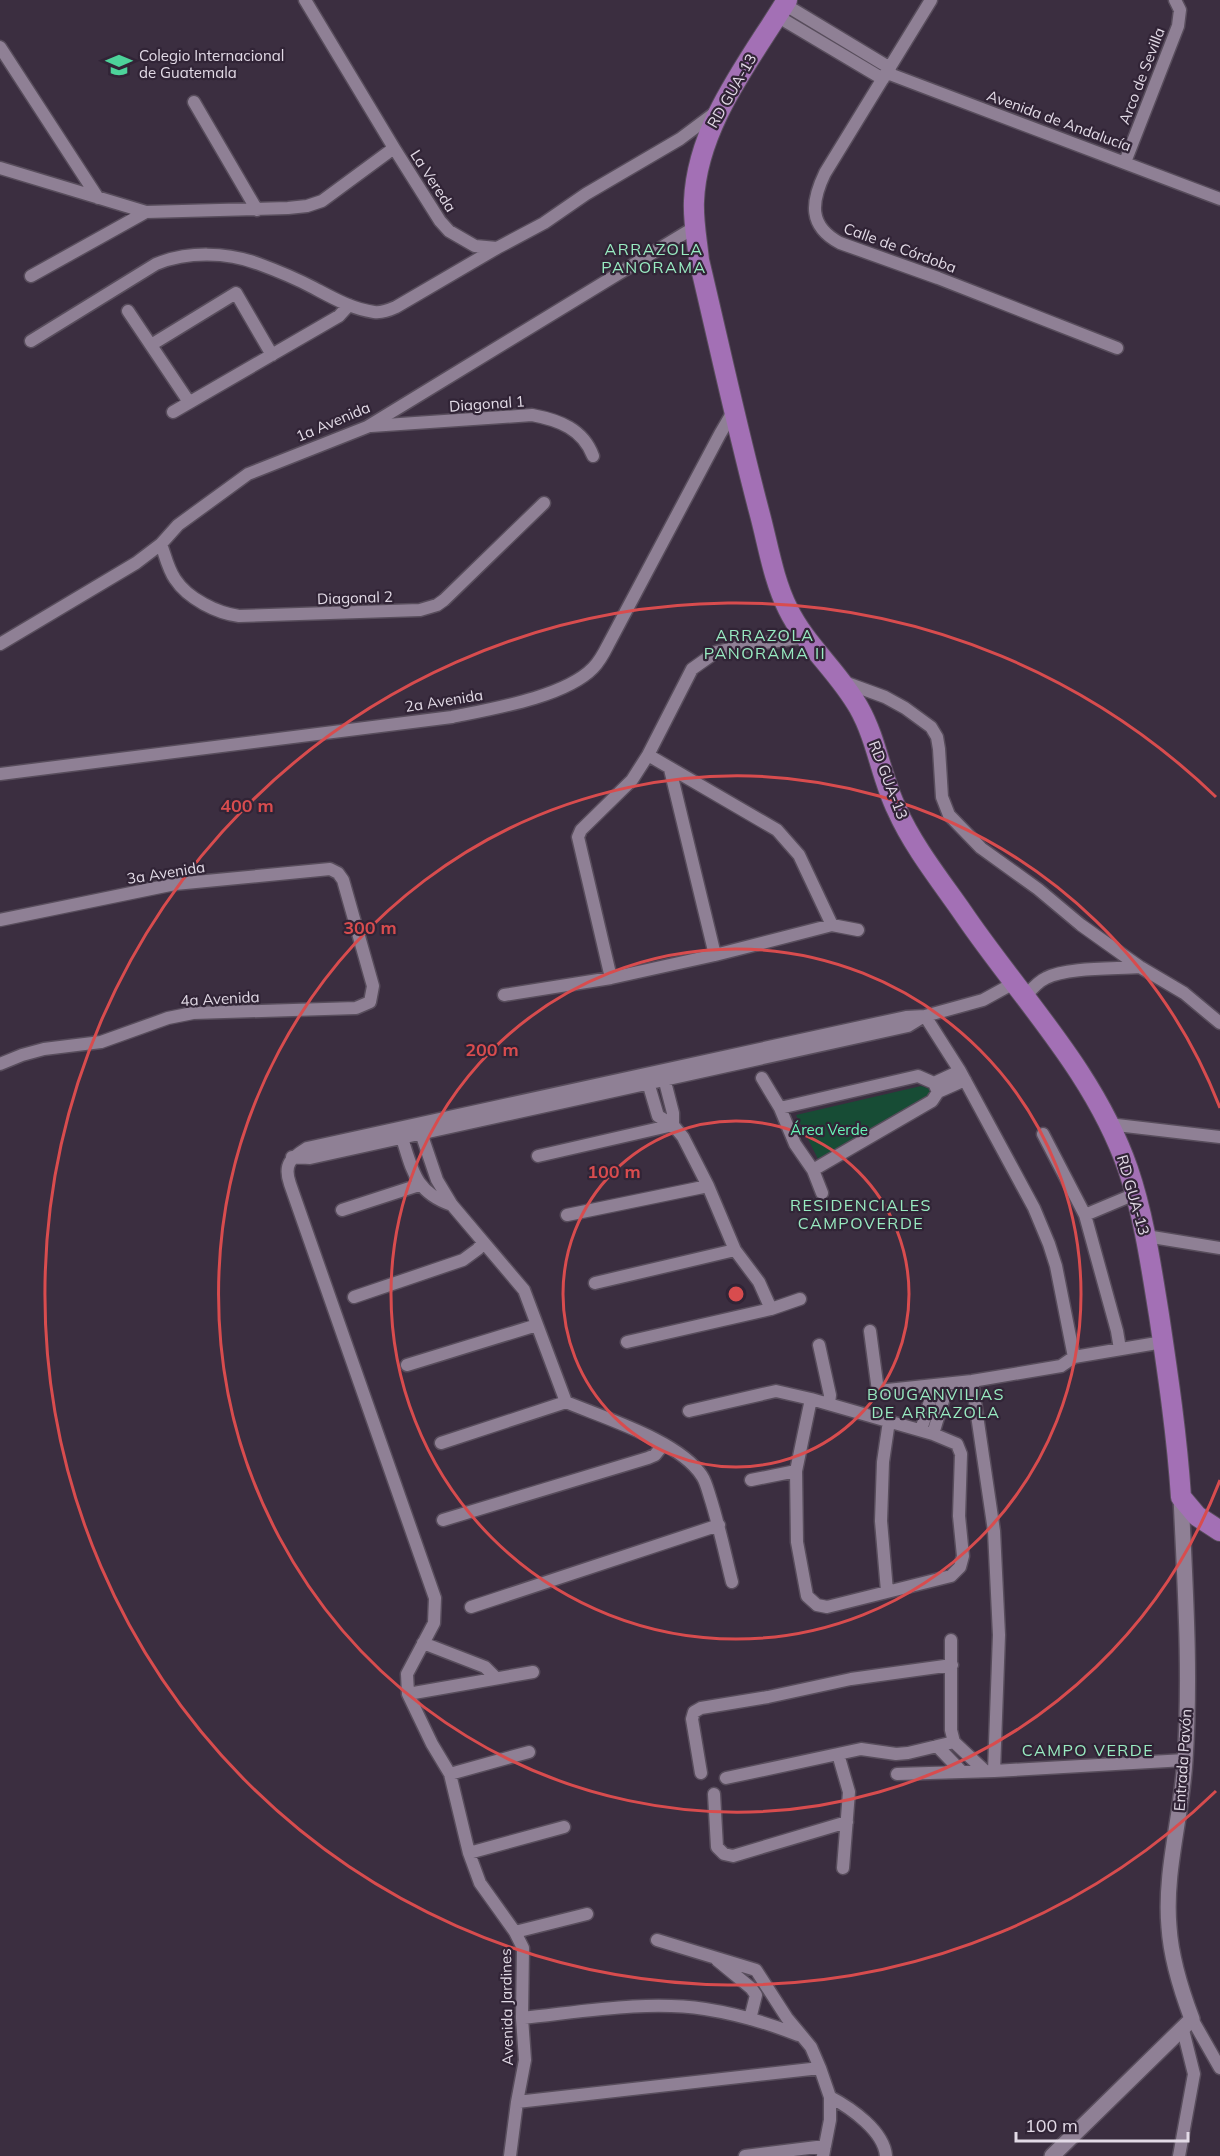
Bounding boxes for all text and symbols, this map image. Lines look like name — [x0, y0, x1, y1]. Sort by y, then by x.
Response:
street label: Arco de Sevilla — [1114, 25, 1169, 127]
place label: Colegio Internacional de Guatemala — [139, 46, 284, 82]
school or university icon: Colegio Internacional de Guatemala — [104, 50, 134, 80]
street label: RD GUA-13 — [703, 50, 760, 131]
street label: Avenida de Andalucía — [984, 86, 1134, 155]
street label: La Vereda — [406, 146, 461, 215]
street label: Calle de Córdoba — [841, 218, 959, 277]
district label: ARRAZOLA PANORAMA — [601, 239, 707, 277]
street label: Diagonal 1 — [449, 391, 525, 416]
street label: 1a Avenida — [293, 397, 373, 446]
street label: Diagonal 2 — [317, 587, 393, 608]
district label: ARRAZOLA PANORAMA II — [704, 625, 826, 663]
street label: 2a Avenida — [403, 685, 484, 716]
street label: RD GUA-13 — [865, 738, 912, 822]
text: 400 m — [220, 794, 274, 817]
street label: 3a Avenida — [125, 857, 206, 888]
text: 300 m — [343, 916, 397, 939]
street label: 4a Avenida — [180, 987, 260, 1010]
text: 200 m — [465, 1038, 519, 1061]
park label: Área Verde — [790, 1120, 868, 1139]
street label: RD GUA-13 — [1113, 1153, 1154, 1237]
text: 100 m — [587, 1160, 641, 1183]
district label: RESIDENCIALES CAMPOVERDE — [790, 1195, 932, 1233]
centre of rings — [726, 1284, 746, 1304]
district label: BOUGANVILIAS DE ARRAZOLA — [867, 1384, 1005, 1422]
street label: Entrada Pavón — [1169, 1708, 1196, 1812]
district label: CAMPO VERDE — [1022, 1740, 1154, 1760]
street label: Avenida Jardines — [496, 1948, 517, 2066]
scale bar — [1016, 2105, 1188, 2143]
text: 100 m — [1025, 2114, 1078, 2137]

